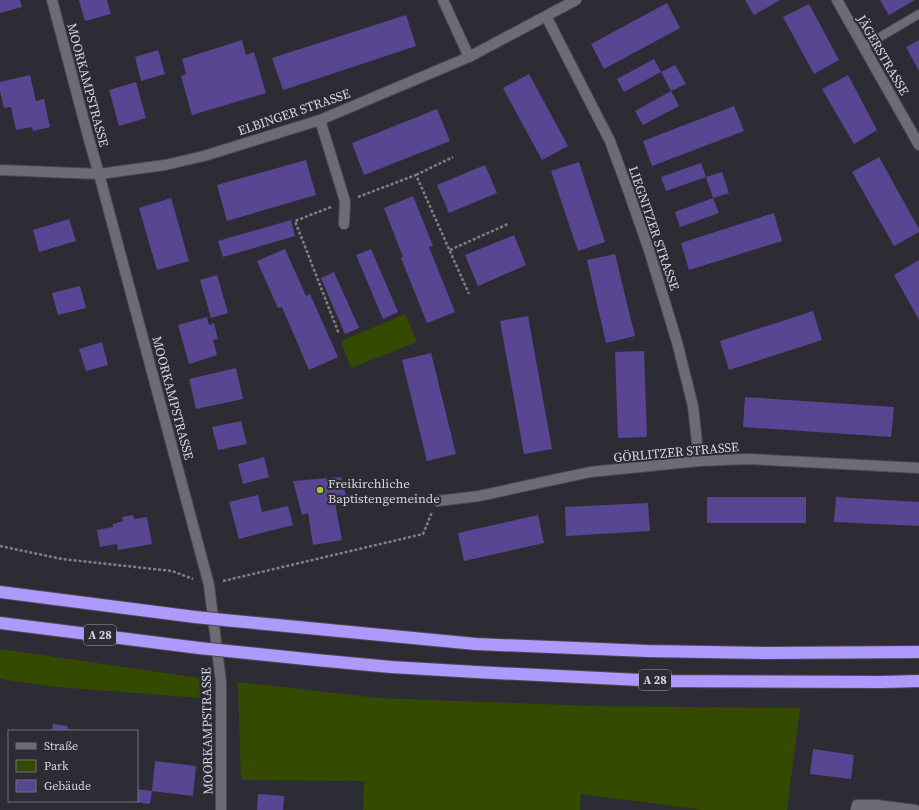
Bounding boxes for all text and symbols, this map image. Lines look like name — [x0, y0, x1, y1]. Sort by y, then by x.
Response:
street label: JÄGERSTRASSE — [853, 11, 913, 98]
street label: MOORKAMPSTRASSE — [63, 21, 113, 149]
street label: ELBINGER STRASSE — [235, 85, 353, 139]
street label: LIEGNITZER STRASSE — [625, 164, 683, 292]
street label: MOORKAMPSTRASSE — [148, 334, 198, 462]
street label: GÖRLITZER STRASSE — [613, 438, 739, 466]
place label: Freikirchliche Baptistengemeinde — [328, 475, 440, 507]
marker: Freikirchliche Baptistengemeinde — [315, 485, 325, 495]
road number: A 28 — [84, 625, 116, 645]
street label: MOORKAMPSTRASSE — [197, 667, 217, 795]
road number: A 28 — [639, 670, 671, 690]
legend — [8, 730, 138, 802]
text: Straße — [44, 738, 78, 754]
text: Park — [44, 758, 69, 774]
text: Gebäude — [44, 778, 91, 794]

